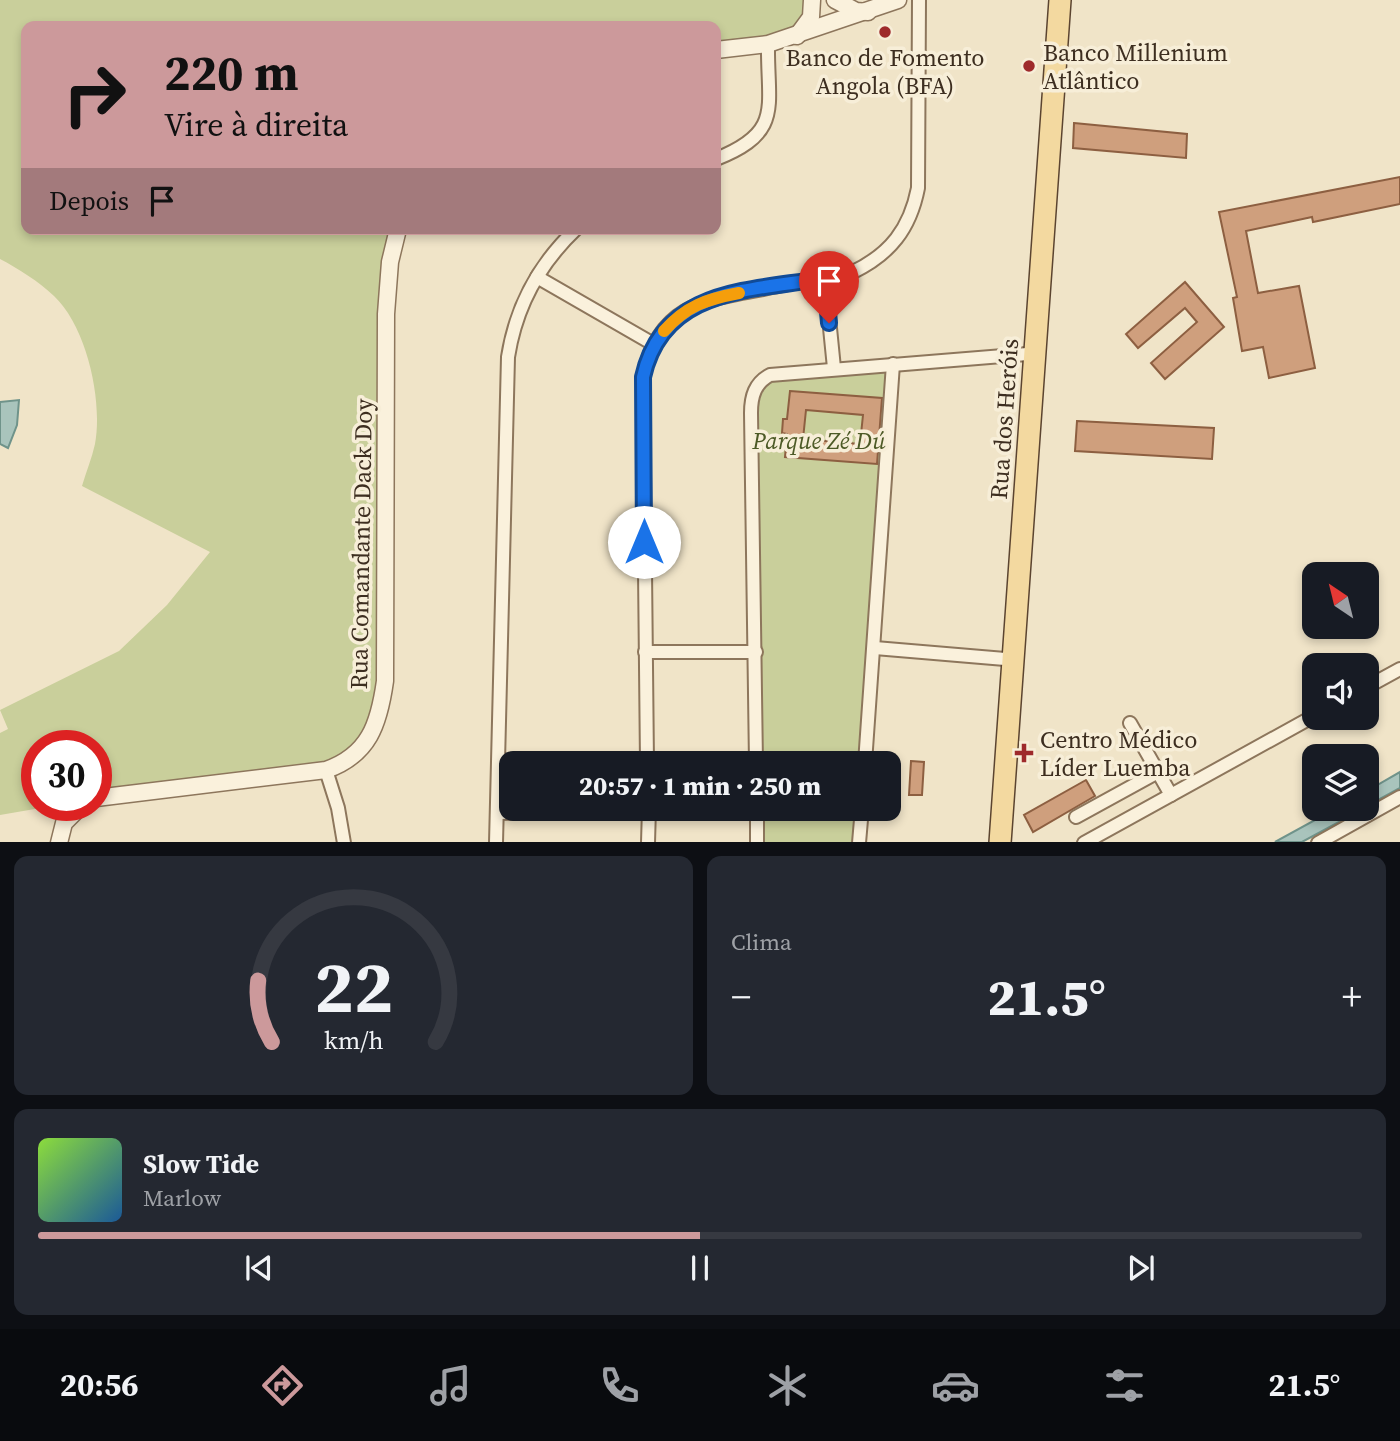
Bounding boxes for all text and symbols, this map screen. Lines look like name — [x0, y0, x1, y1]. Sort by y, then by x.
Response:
marker: Banco de Fomento Angola (BFA) — [877, 24, 893, 40]
place label: Banco Millenium Atlântico — [1043, 36, 1228, 97]
text: 220 m — [164, 39, 299, 106]
place label: Banco de Fomento Angola (BFA) — [785, 41, 985, 102]
icon: right — [49, 49, 140, 140]
marker: Banco Millenium Atlântico — [1021, 58, 1037, 74]
text: Vire à direita — [164, 103, 348, 147]
icon: arrive — [143, 182, 181, 220]
text: Depois — [49, 183, 129, 219]
pin — [799, 251, 859, 323]
icon: arrive — [810, 262, 848, 300]
street label: Rua dos Heróis — [982, 337, 1026, 501]
street label: Rua Comandante Dack Doy — [342, 398, 380, 690]
park label: Parque Zé Dú — [751, 424, 886, 457]
position arrow — [607, 505, 681, 579]
north arrow — [1302, 562, 1379, 639]
map controls — [1302, 562, 1379, 821]
button: sound — [1302, 653, 1379, 730]
place label: Centro Médico Líder Luemba — [1040, 723, 1197, 784]
speed limit sign: 30 — [21, 730, 112, 821]
marker: Centro Médico Líder Luemba — [1014, 743, 1034, 763]
button: layers — [1302, 744, 1379, 821]
text: 20:57 · 1 min · 250 m — [579, 768, 821, 804]
text: Clima — [731, 926, 792, 958]
text: 22 — [314, 937, 393, 1036]
text: 21.5° — [987, 961, 1106, 1032]
text: − — [731, 971, 751, 1023]
text: + — [1342, 971, 1362, 1023]
text: km/h — [324, 1022, 383, 1056]
text: Slow Tide — [143, 1146, 259, 1182]
text: Marlow — [143, 1182, 221, 1214]
icon: previous — [240, 1249, 278, 1287]
icon: pause — [681, 1249, 719, 1287]
icon: next — [1122, 1249, 1160, 1287]
icon: directions — [258, 1361, 307, 1410]
icon: music — [426, 1361, 475, 1410]
icon: phone — [595, 1361, 644, 1410]
icon: climate — [763, 1361, 812, 1410]
icon: car — [931, 1361, 980, 1410]
icon: filters — [1100, 1361, 1149, 1410]
text: 20:56 — [60, 1363, 139, 1407]
text: 21.5° — [1268, 1363, 1340, 1407]

